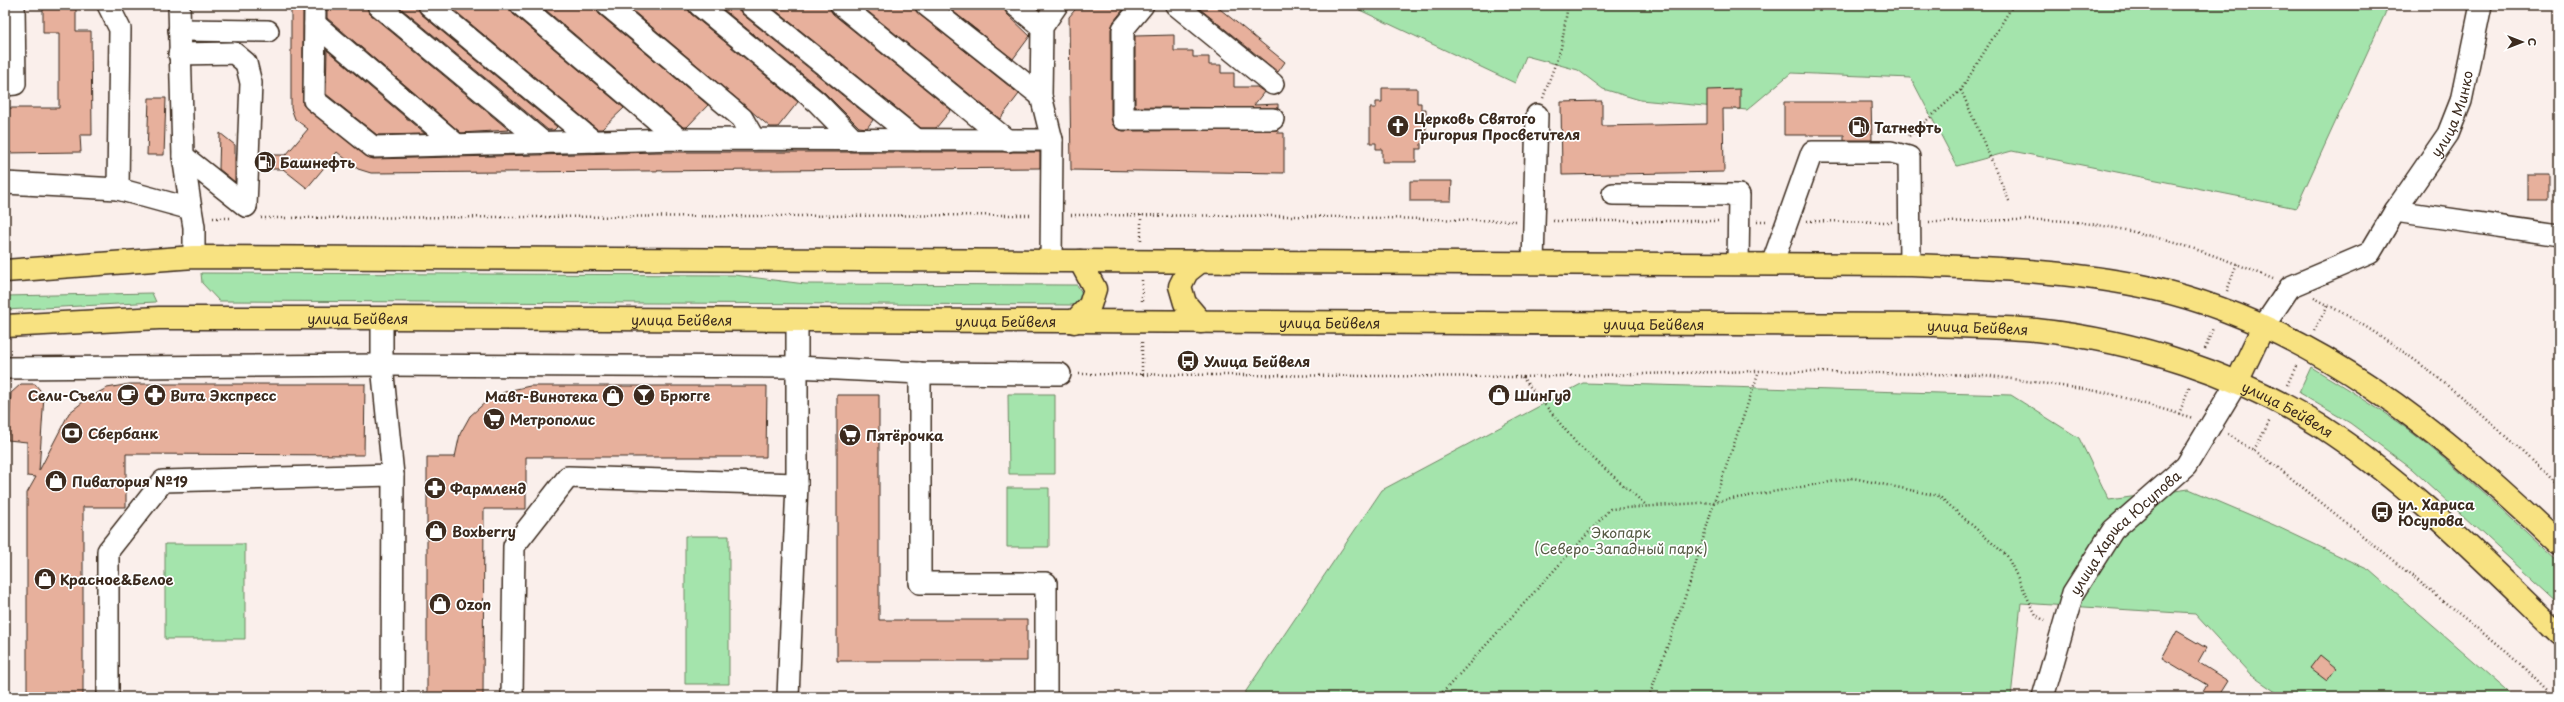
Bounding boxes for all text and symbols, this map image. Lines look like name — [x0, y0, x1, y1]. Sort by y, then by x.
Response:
north arrow — [2502, 22, 2542, 62]
text: С — [2524, 38, 2541, 46]
street label: улица Минко — [2425, 68, 2478, 161]
place label: Церковь Святого Григория Просветителя — [1414, 108, 1580, 145]
church icon: Церковь Святого Григория Просветителя — [1385, 113, 1411, 139]
fuel station icon: Татнефть — [1846, 114, 1872, 140]
place label: Татнефть — [1874, 117, 1941, 138]
fuel station icon: Башнефть — [252, 149, 278, 175]
place label: Башнефть — [280, 152, 355, 173]
street label: улица Бейвеля — [307, 308, 408, 329]
street label: улица Бейвеля — [631, 309, 732, 330]
street label: улица Бейвеля — [955, 310, 1056, 332]
street label: улица Бейвеля — [1279, 312, 1380, 333]
street label: улица Бейвеля — [1603, 313, 1704, 334]
street label: улица Бейвеля — [1927, 314, 2029, 340]
bus stop icon: Улица Бейвеля — [1175, 348, 1201, 374]
place label: Улица Бейвеля — [1203, 351, 1310, 372]
street label: улица Бейвеля — [2239, 375, 2338, 442]
cafe icon: Сели-Съели — [115, 382, 141, 408]
pharmacy icon: Вита Экспресс — [142, 382, 168, 408]
bar icon: Брюгге — [631, 382, 657, 408]
shop icon: ШинГуд — [1486, 382, 1512, 408]
shop icon: Мавт-Винотека — [600, 383, 626, 409]
place label: Сели-Съели — [28, 385, 112, 406]
place label: Вита Экспресс — [170, 385, 277, 406]
place label: Брюгге — [660, 385, 711, 406]
place label: ШинГуд — [1514, 385, 1571, 406]
place label: Мавт-Винотека — [485, 386, 599, 407]
supermarket icon: Метрополис — [481, 406, 507, 432]
place label: Метрополис — [510, 409, 596, 430]
bank icon: Сбербанк — [59, 420, 85, 446]
supermarket icon: Пятёрочка — [837, 422, 863, 448]
place label: Сбербанк — [88, 423, 158, 444]
place label: Пятёрочка — [866, 425, 944, 446]
street label: улица Хариса Юсупова — [2064, 465, 2186, 599]
shop icon: Пиватория №19 — [43, 468, 69, 494]
place label: Пиватория №19 — [72, 471, 188, 492]
pharmacy icon: Фармленд — [422, 475, 448, 501]
place label: Фармленд — [450, 478, 527, 499]
place label: ул. Хариса Юсупова — [2398, 494, 2475, 531]
bus stop icon: ул. Хариса Юсупова — [2369, 499, 2395, 525]
shop icon: Boxberry — [423, 518, 449, 544]
place label: Boxberry — [452, 521, 516, 542]
park label: Экопарк (Северо-Западный парк) — [1534, 522, 1708, 559]
shop icon: Красное&Белое — [32, 566, 58, 592]
place label: Красное&Белое — [60, 569, 174, 590]
shop icon: Ozon — [427, 591, 453, 617]
place label: Ozon — [456, 594, 491, 615]

